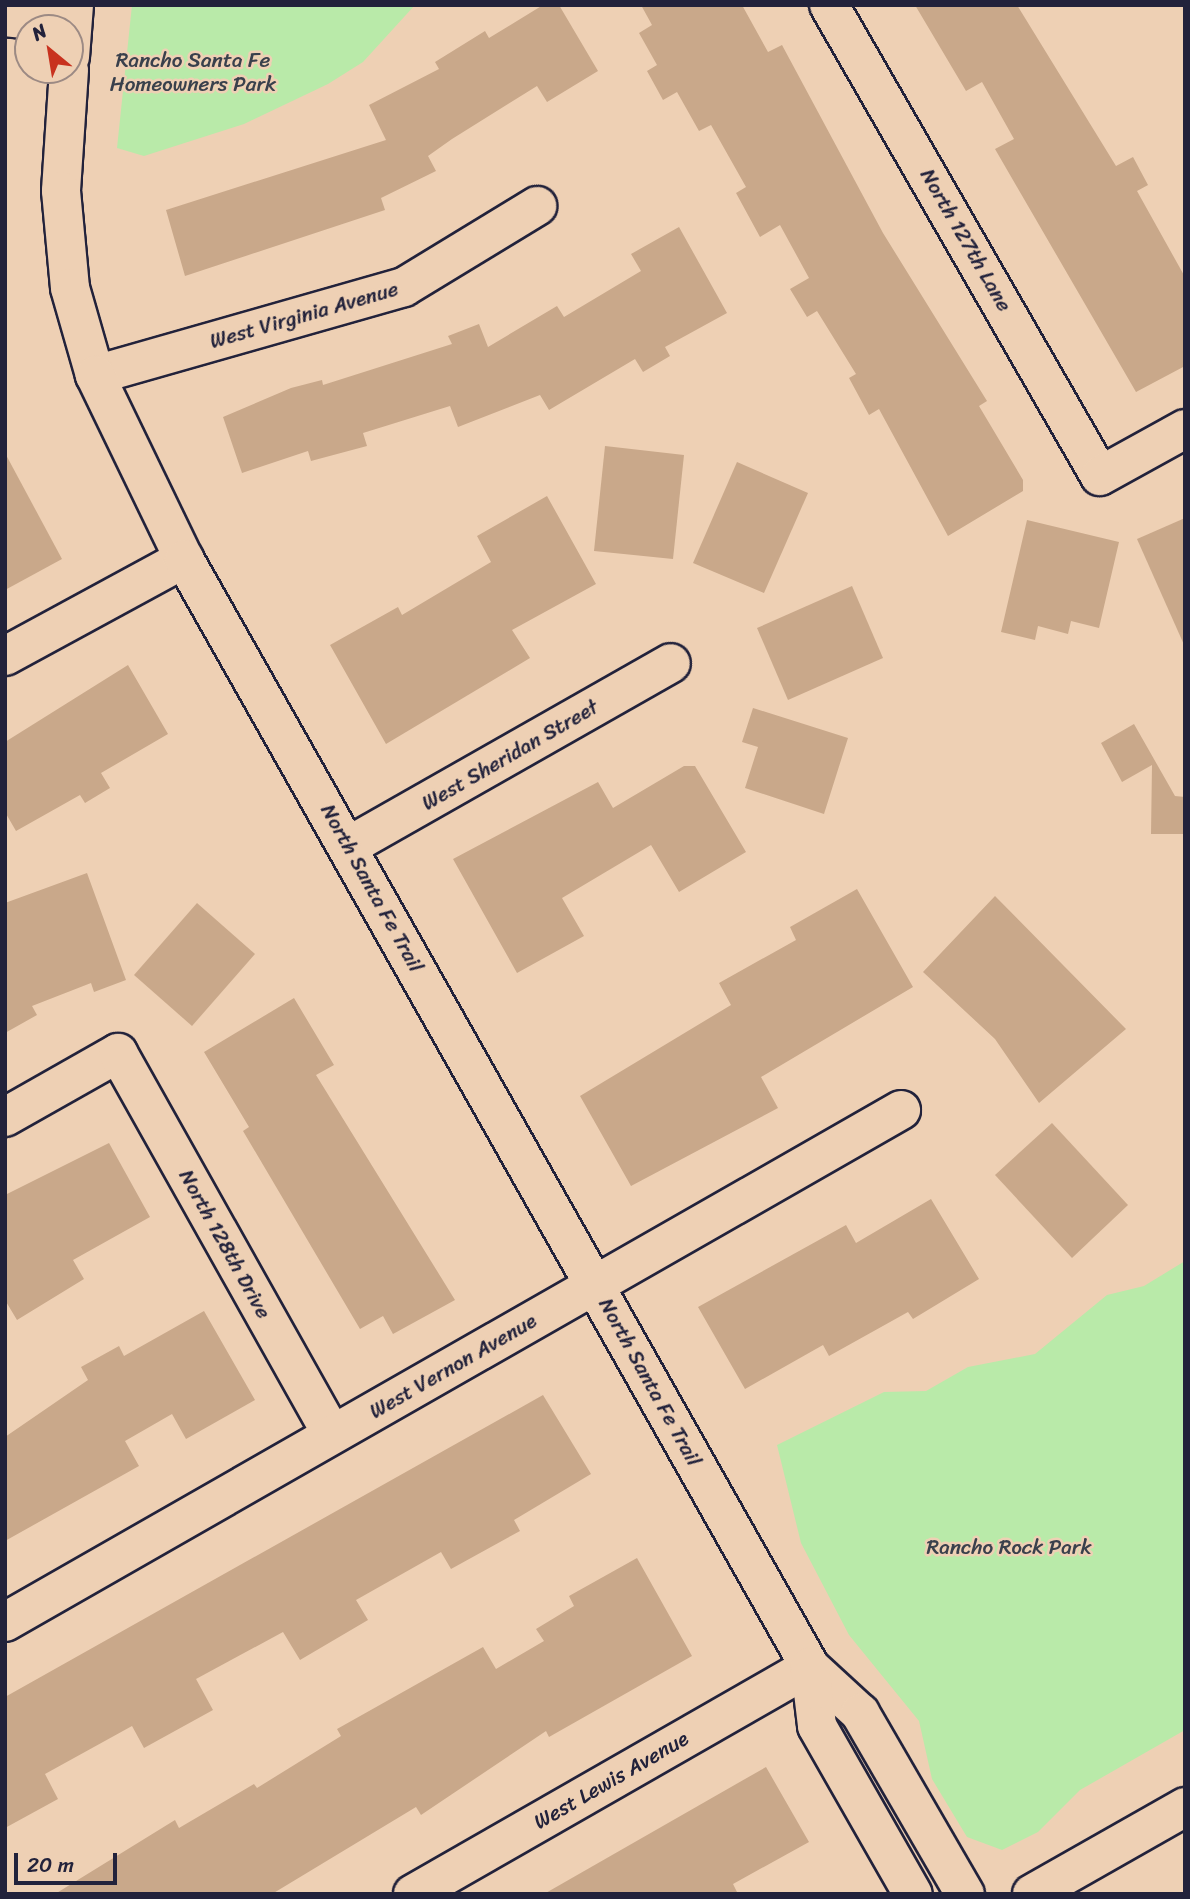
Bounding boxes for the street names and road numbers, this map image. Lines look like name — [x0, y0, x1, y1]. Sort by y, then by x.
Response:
street label: North 127th Lane — [915, 164, 1017, 316]
street label: West Virginia Avenue — [207, 276, 401, 354]
street label: West Sheridan Street — [417, 694, 603, 816]
street label: North Santa Fe Trail — [315, 800, 429, 976]
street label: North 128th Drive — [174, 1165, 276, 1323]
street label: North Santa Fe Trail — [593, 1294, 707, 1470]
street label: West Vernon Avenue — [366, 1308, 540, 1424]
street label: West Lewis Avenue — [529, 1726, 693, 1834]

